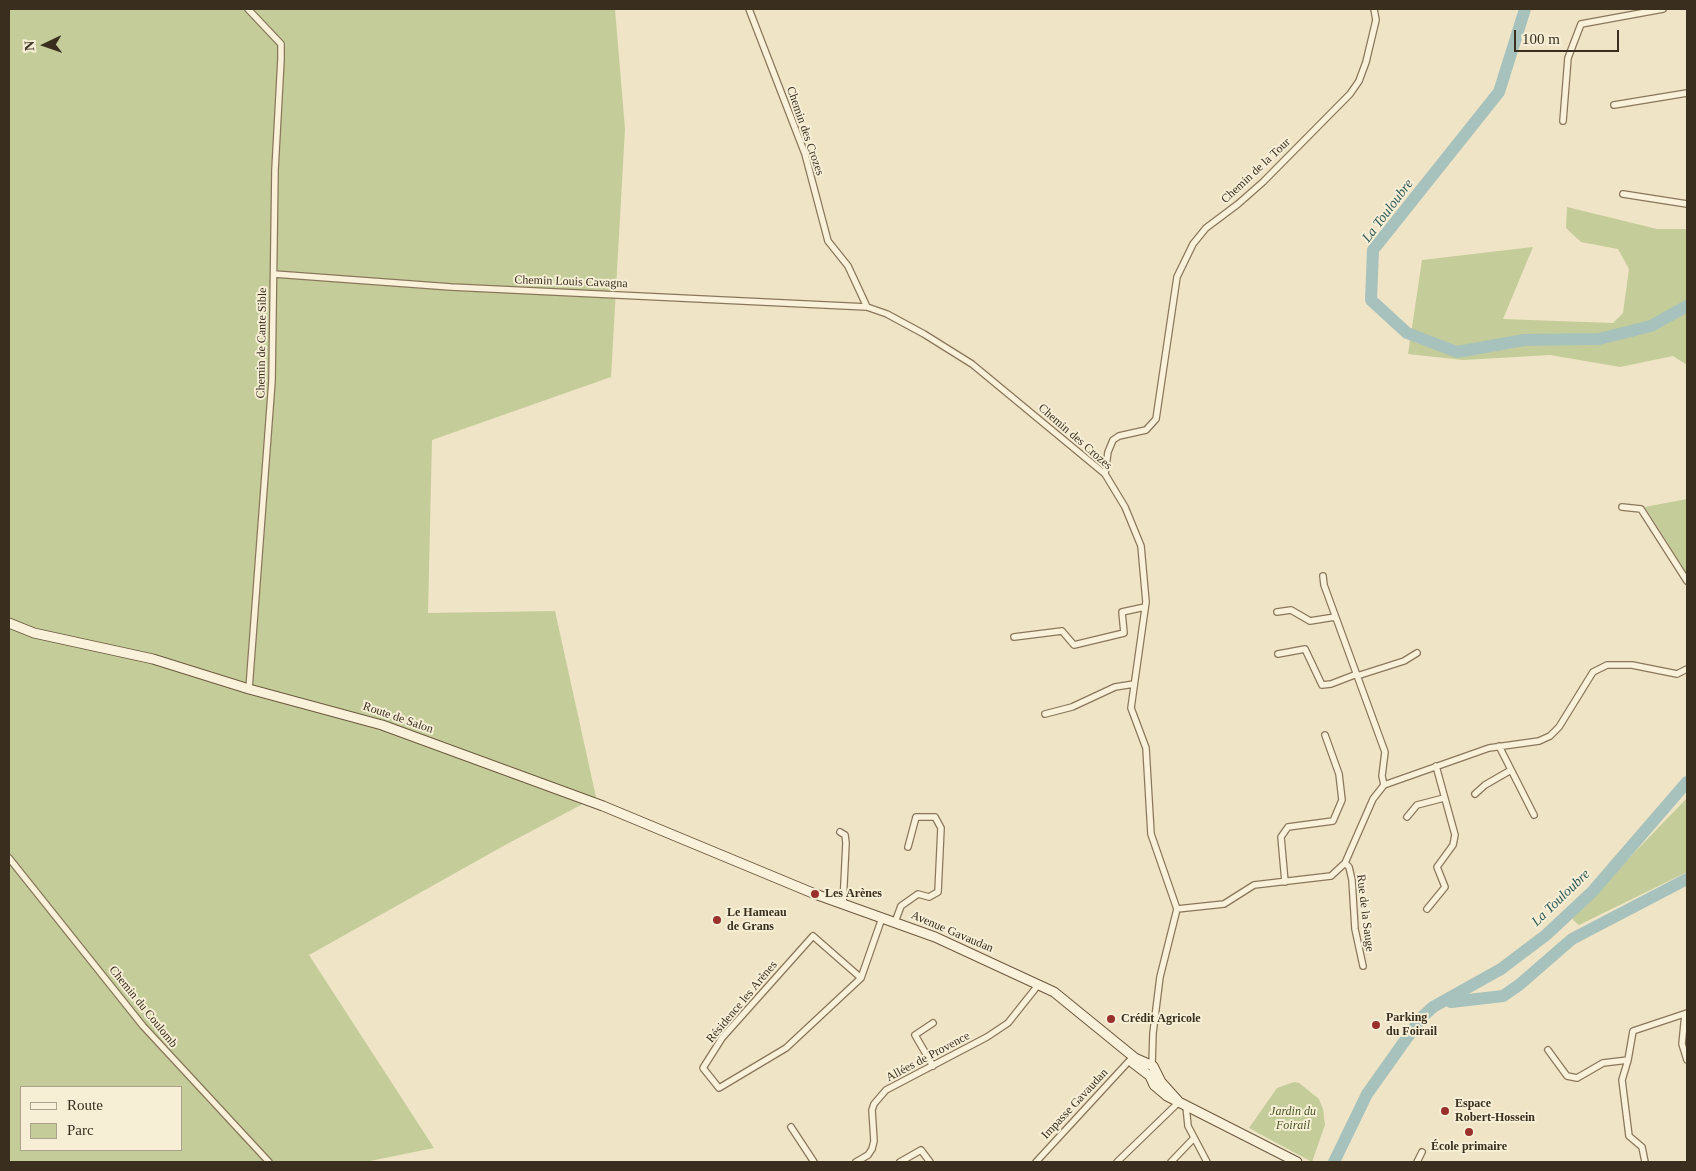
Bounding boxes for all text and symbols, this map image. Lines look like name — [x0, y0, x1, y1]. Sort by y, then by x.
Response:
north arrow — [20, 20, 70, 70]
scale bar — [1516, 20, 1621, 52]
text: 100 m — [1522, 31, 1560, 47]
text: N — [22, 40, 37, 51]
street label: Chemin des Crozes — [783, 85, 827, 177]
street label: Chemin de la Tour — [1218, 135, 1294, 207]
water label: La Touloubre — [1359, 176, 1417, 246]
street label: Chemin Louis Cavagna — [514, 273, 628, 291]
street label: Chemin de Cante Sible — [254, 287, 270, 399]
street label: Chemin des Crozes — [1035, 401, 1115, 473]
street label: Route de Salon — [361, 699, 435, 737]
water label: La Touloubre — [1528, 866, 1594, 930]
street label: Rue de la Sauge — [1353, 874, 1377, 952]
place label: Les Arènes — [825, 887, 882, 901]
marker: Les Arènes — [809, 888, 821, 900]
place label: Le Hameau de Grans — [727, 906, 787, 934]
street label: Avenue Gavaudan — [909, 908, 995, 956]
marker: Le Hameau de Grans — [711, 914, 723, 926]
street label: Résidence les Arènes — [704, 958, 780, 1046]
street label: Chemin du Coulomb — [106, 963, 180, 1051]
place label: Parking du Foirail — [1386, 1011, 1437, 1039]
place label: Crédit Agricole — [1121, 1012, 1201, 1026]
marker: Crédit Agricole — [1105, 1013, 1117, 1025]
marker: Parking du Foirail — [1370, 1019, 1382, 1031]
street label: Allées de Provence — [884, 1029, 972, 1085]
street label: Impasse Gavaudan — [1039, 1066, 1111, 1142]
legend — [20, 1086, 182, 1151]
text: Route — [67, 1097, 103, 1113]
place label: Espace Robert-Hossein — [1455, 1097, 1535, 1125]
park label: Jardin du Foirail — [1270, 1105, 1316, 1133]
marker: Espace Robert-Hossein — [1439, 1105, 1451, 1117]
text: Parc — [67, 1122, 94, 1138]
marker: École primaire — [1463, 1126, 1475, 1138]
place label: École primaire — [1431, 1140, 1507, 1154]

